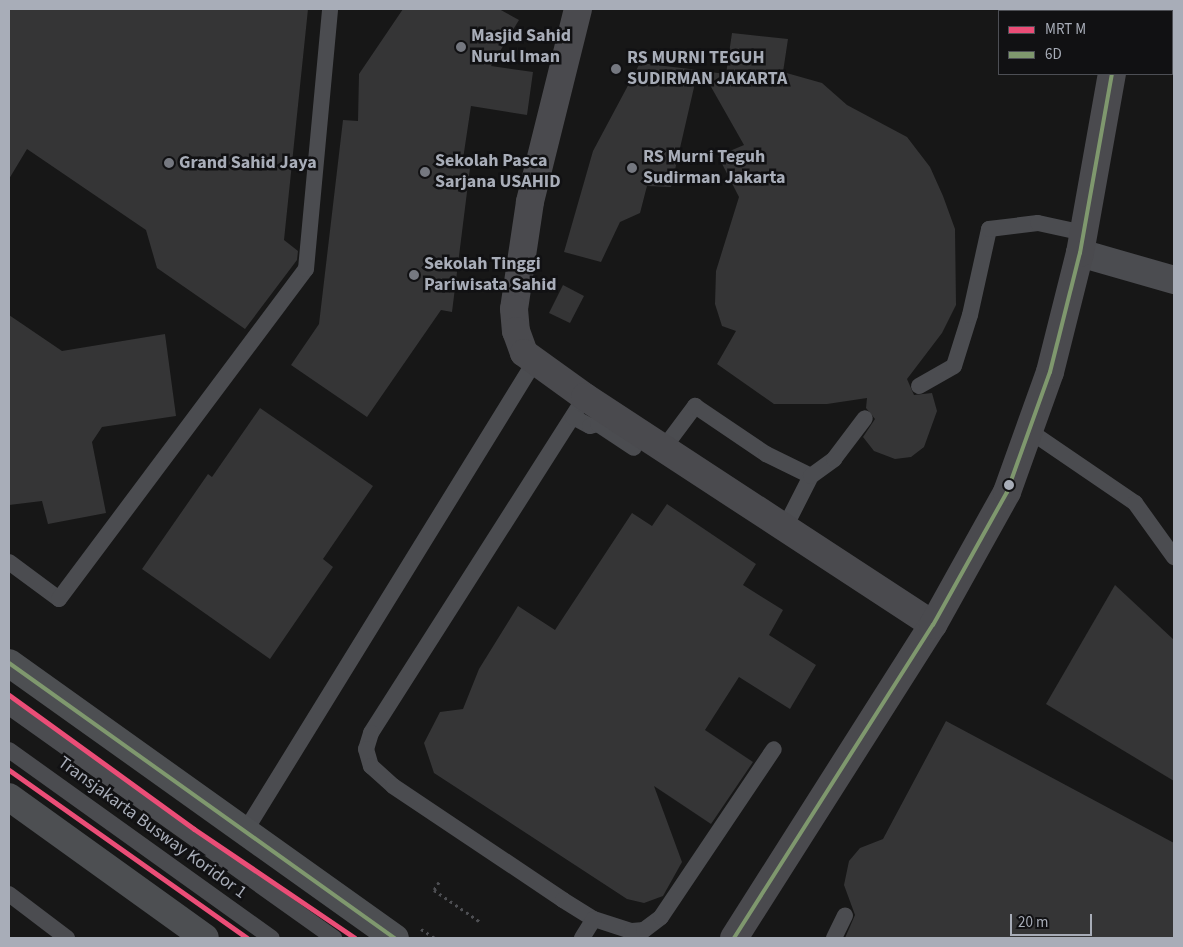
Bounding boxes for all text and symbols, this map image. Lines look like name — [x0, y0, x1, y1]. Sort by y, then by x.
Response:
legend — [998, 10, 1173, 75]
text: MRT M — [1045, 19, 1086, 40]
place label: Masjid Sahid Nurul Iman — [471, 26, 571, 68]
marker: Masjid Sahid Nurul Iman — [455, 41, 467, 53]
text: 6D — [1045, 44, 1062, 65]
place label: RS MURNI TEGUH SUDIRMAN JAKARTA — [627, 48, 787, 90]
marker: RS MURNI TEGUH SUDIRMAN JAKARTA — [609, 62, 623, 76]
place label: RS Murni Teguh Sudirman Jakarta — [643, 147, 785, 190]
place label: Sekolah Pasca Sarjana USAHID — [435, 151, 561, 193]
place label: Grand Sahid Jaya — [179, 152, 317, 174]
marker: Grand Sahid Jaya — [163, 157, 175, 169]
marker: RS Murni Teguh Sudirman Jakarta — [625, 161, 639, 175]
marker: Sekolah Pasca Sarjana USAHID — [419, 166, 431, 178]
place label: Sekolah Tinggi Pariwisata Sahid — [424, 254, 556, 296]
marker: Sekolah Tinggi Pariwisata Sahid — [408, 269, 420, 281]
unlabelled marker — [1004, 480, 1014, 490]
street label: Transjakarta Busway Koridor 1 — [53, 752, 251, 904]
scale bar — [1013, 904, 1096, 936]
text: 20 m — [1018, 912, 1048, 933]

